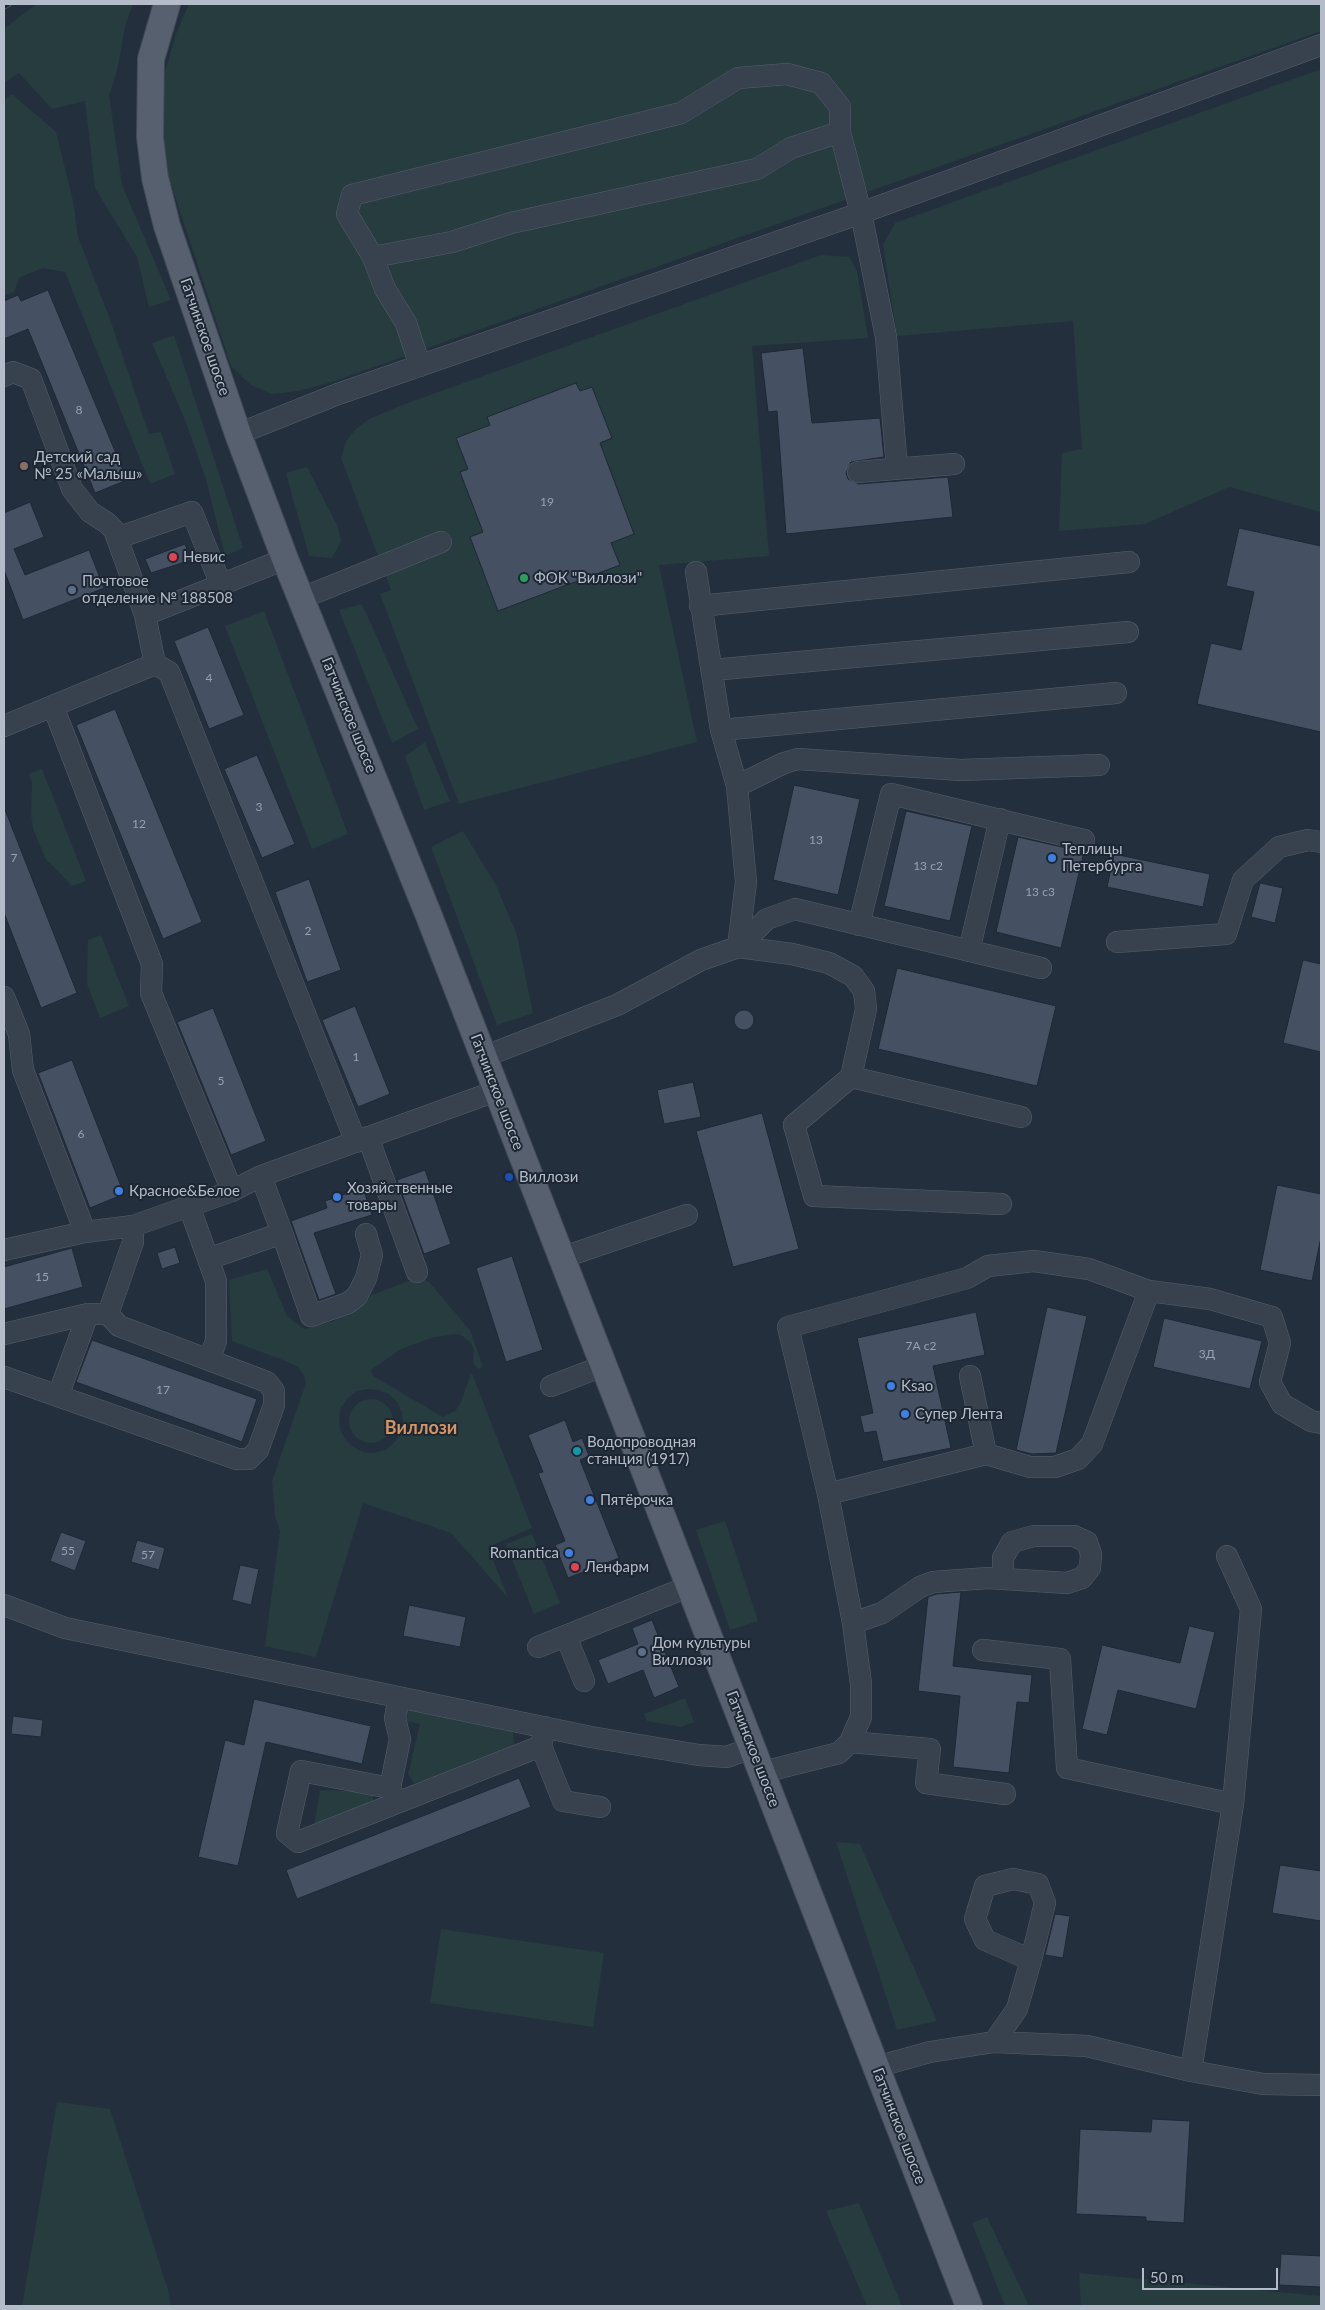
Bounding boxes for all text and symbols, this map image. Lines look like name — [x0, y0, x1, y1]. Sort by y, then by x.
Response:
street label: Гатчинское шоссе — [176, 276, 234, 398]
house number: 8 — [76, 403, 82, 417]
place label: Детский сад № 25 «Малыш» — [34, 448, 142, 483]
marker: Детский сад № 25 «Малыш» — [18, 460, 30, 472]
house number: 19 — [540, 495, 554, 509]
place label: Невис — [183, 548, 225, 566]
marker: Невис — [167, 551, 179, 563]
place label: ФОК "Виллози" — [534, 569, 642, 587]
place label: Почтовое отделение № 188508 — [82, 572, 233, 607]
marker: ФОК "Виллози" — [518, 572, 530, 584]
marker: Почтовое отделение № 188508 — [66, 584, 78, 596]
street label: Гатчинское шоссе — [318, 655, 380, 775]
house number: 4 — [206, 671, 212, 685]
house number: 3 — [256, 800, 262, 814]
house number: 12 — [132, 817, 146, 831]
house number: 13 — [809, 833, 823, 847]
place label: Теплицы Петербурга — [1062, 840, 1142, 875]
house number: 7 — [11, 851, 17, 865]
marker: Теплицы Петербурга — [1046, 852, 1058, 864]
house number: 13 с2 — [913, 859, 943, 873]
house number: 13 с3 — [1025, 885, 1055, 899]
house number: 2 — [305, 924, 311, 938]
street label: Гатчинское шоссе — [467, 1031, 527, 1153]
house number: 1 — [353, 1050, 359, 1064]
house number: 5 — [218, 1074, 224, 1088]
house number: 6 — [78, 1127, 84, 1141]
place label: Виллози — [519, 1168, 578, 1186]
marker: Виллози — [503, 1171, 515, 1183]
place label: Хозяйственные товары — [347, 1179, 453, 1214]
place label: Красное&Белое — [129, 1182, 240, 1200]
marker: Красное&Белое — [113, 1185, 125, 1197]
marker: Хозяйственные товары — [331, 1191, 343, 1203]
house number: 15 — [35, 1270, 49, 1284]
house number: 7А с2 — [906, 1339, 936, 1353]
house number: 3Д — [1199, 1347, 1215, 1361]
place label: Ksao — [901, 1377, 933, 1395]
marker: Ksao — [885, 1380, 897, 1392]
house number: 17 — [156, 1383, 170, 1397]
place label: Супер Лента — [915, 1405, 1003, 1423]
marker: Супер Лента — [899, 1408, 911, 1420]
district label: Виллози — [385, 1417, 457, 1439]
place label: Водопроводная станция (1917) — [587, 1433, 696, 1468]
marker: Водопроводная станция (1917) — [571, 1445, 583, 1457]
place label: Пятёрочка — [600, 1491, 673, 1509]
marker: Пятёрочка — [584, 1494, 596, 1506]
house number: 55 — [61, 1544, 75, 1558]
place label: Romantica — [490, 1544, 559, 1562]
marker: Romantica — [563, 1547, 575, 1559]
house number: 57 — [141, 1548, 155, 1562]
place label: Ленфарм — [585, 1558, 649, 1576]
marker: Ленфарм — [569, 1561, 581, 1573]
place label: Дом культуры Виллози — [652, 1634, 751, 1669]
marker: Дом культуры Виллози — [636, 1646, 648, 1658]
street label: Гатчинское шоссе — [723, 1688, 783, 1810]
street label: Гатчинское шоссе — [869, 2065, 929, 2187]
scale bar — [1145, 2258, 1281, 2290]
text: 50 m — [1150, 2268, 1184, 2286]

